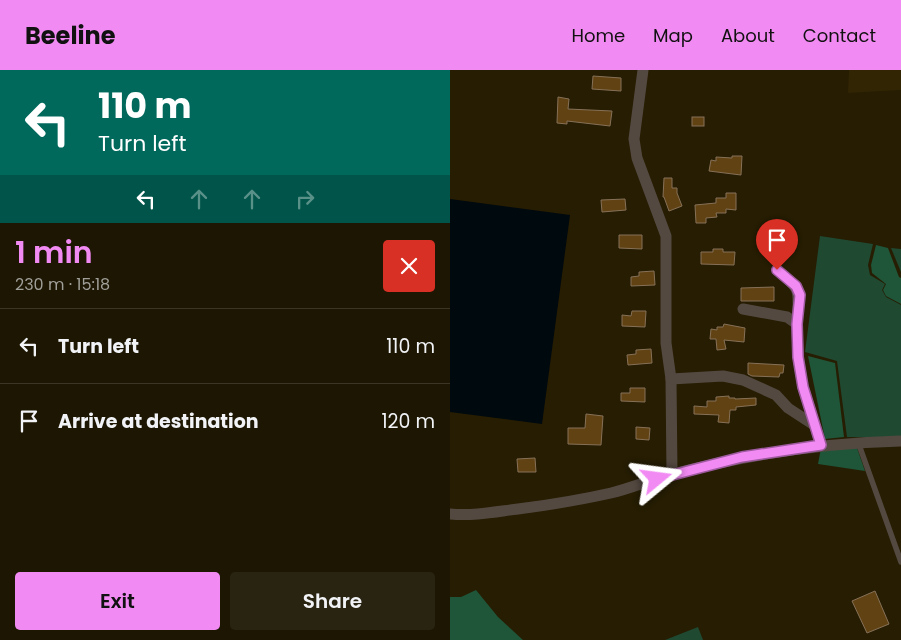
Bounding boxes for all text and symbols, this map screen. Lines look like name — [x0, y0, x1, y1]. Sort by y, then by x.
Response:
text: Beeline — [25, 19, 116, 52]
text: Home — [571, 23, 625, 48]
text: Map — [653, 23, 693, 48]
text: About — [721, 23, 775, 48]
text: Contact — [803, 23, 876, 48]
text: 110 m — [98, 81, 192, 130]
icon: left — [15, 90, 80, 155]
text: Turn left — [98, 128, 186, 159]
icon: left — [132, 185, 160, 213]
icon: ahead — [185, 185, 213, 213]
icon: ahead — [238, 185, 266, 213]
icon: right — [291, 185, 319, 213]
pin — [756, 219, 798, 270]
icon: arrive — [763, 226, 791, 254]
text: 1 min — [15, 231, 93, 274]
button: close — [383, 240, 435, 292]
text: 230 m · 15:18 — [15, 273, 110, 296]
icon: left — [15, 332, 43, 360]
text: Turn left — [58, 333, 139, 360]
text: 110 m — [386, 333, 435, 360]
icon: arrive — [15, 407, 43, 435]
text: Arrive at destination — [58, 408, 259, 435]
text: 120 m — [381, 408, 435, 435]
position arrow — [630, 452, 682, 504]
button: Exit — [15, 572, 220, 630]
button: Share — [230, 572, 435, 630]

